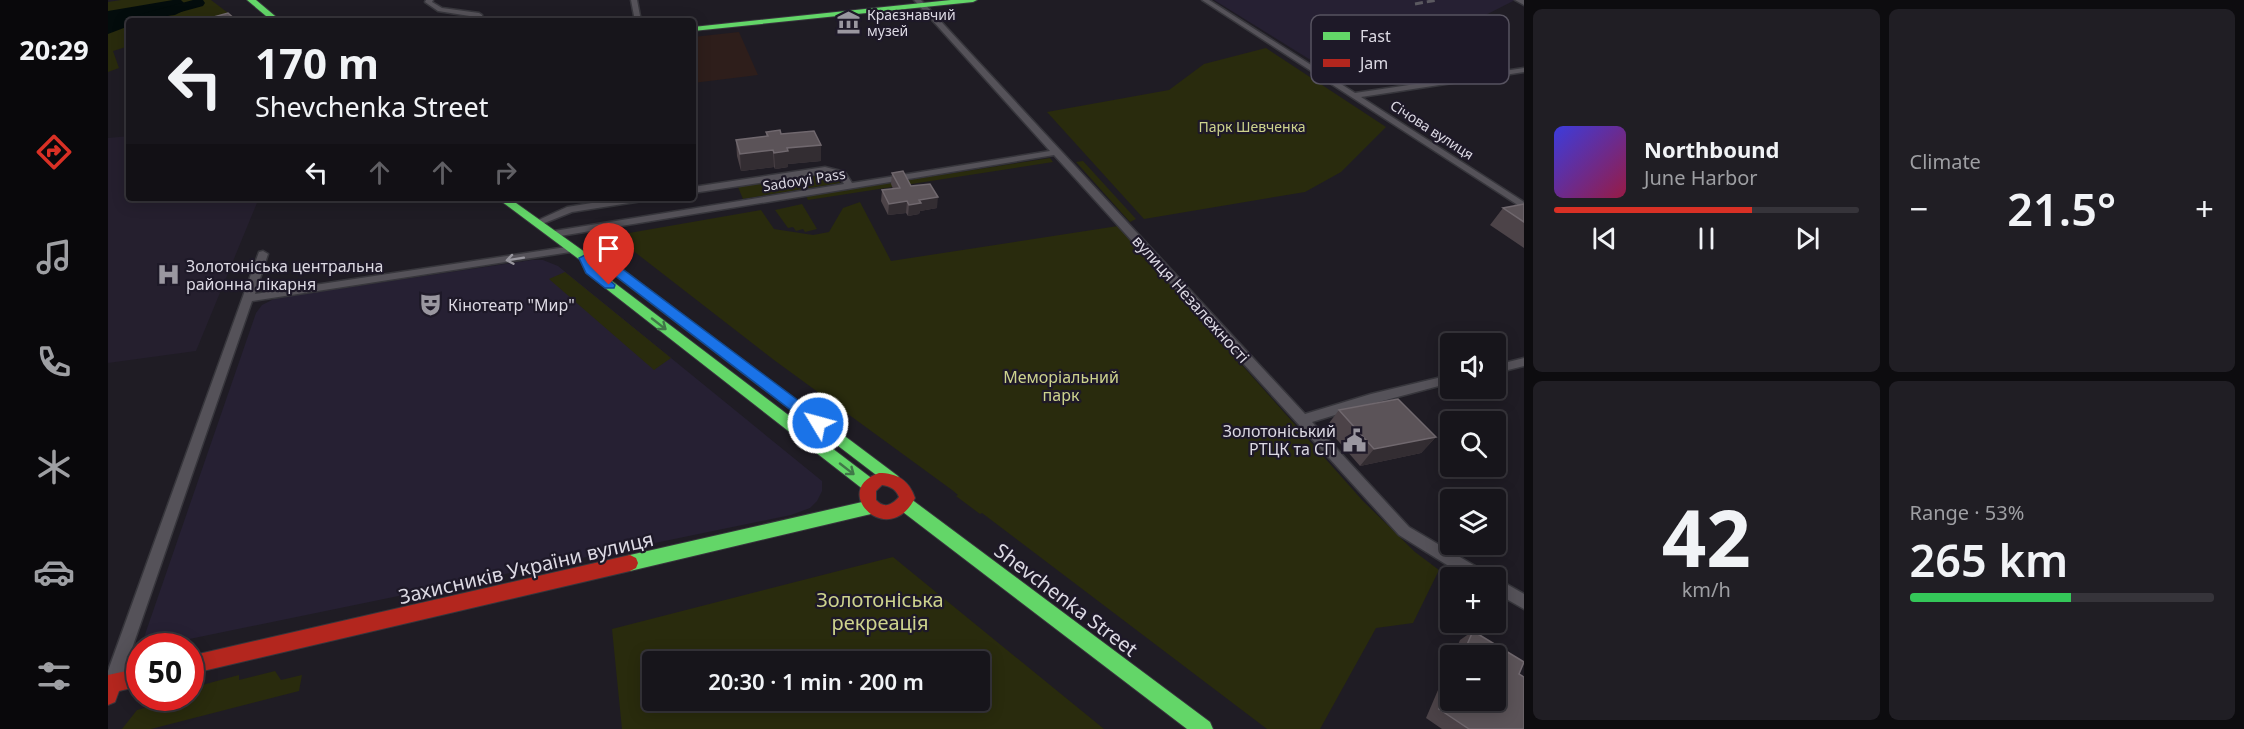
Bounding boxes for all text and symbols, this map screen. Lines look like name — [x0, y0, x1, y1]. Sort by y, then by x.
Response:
place label: Краєзнавчий музей — [867, 5, 956, 40]
museum icon: Краєзнавчий музей — [836, 10, 862, 36]
legend — [1311, 15, 1509, 84]
text: Fast — [1360, 25, 1391, 47]
text: 20:29 — [19, 31, 89, 68]
text: 170 m — [255, 34, 379, 91]
icon: left — [156, 42, 234, 120]
text: Jam — [1358, 52, 1388, 74]
text: Shevchenka Street — [255, 88, 488, 125]
street label: Січова вулиця — [1387, 95, 1478, 164]
park label: Парк Шевченка — [1198, 117, 1306, 136]
icon: directions — [33, 131, 75, 173]
text: Northbound — [1644, 134, 1779, 164]
text: Climate — [1910, 148, 1981, 175]
icon: left — [300, 156, 333, 189]
icon: ahead — [363, 156, 396, 189]
icon: ahead — [426, 156, 459, 189]
icon: right — [489, 156, 522, 189]
street label: Sadovyi Pass — [761, 164, 847, 195]
text: June Harbor — [1644, 164, 1758, 191]
text: 21.5° — [2007, 178, 2116, 239]
text: − — [1910, 186, 1928, 231]
text: + — [2195, 186, 2214, 231]
icon: previous — [1588, 222, 1621, 255]
icon: pause — [1690, 222, 1723, 255]
icon: next — [1791, 222, 1824, 255]
pin — [583, 223, 634, 285]
street label: вулиця Незалежності — [1128, 230, 1254, 368]
icon: arrive — [592, 232, 625, 265]
icon: music — [33, 236, 75, 278]
one-way arrow — [506, 253, 526, 264]
place label: Золотоніська центральна районна лікарня — [186, 255, 383, 295]
hospital icon: Золотоніська центральна районна лікарня — [155, 262, 181, 288]
theatre icon: Кінотеатр "Мир" — [417, 292, 443, 318]
place label: Кінотеатр "Мир" — [448, 294, 575, 316]
one-way arrow — [651, 318, 667, 331]
map controls — [1440, 333, 1506, 711]
button: sound — [1440, 333, 1506, 399]
icon: phone — [33, 341, 75, 383]
park label: Меморіальний парк — [1003, 366, 1119, 406]
position arrow — [786, 391, 850, 455]
button: search — [1440, 411, 1506, 477]
place label: Золотоніський РТЦК та СП — [1223, 420, 1336, 460]
public building icon: Золотоніський РТЦК та СП — [1341, 427, 1367, 453]
icon: climate — [33, 446, 75, 488]
one-way arrow — [839, 462, 855, 475]
text: 42 — [1662, 484, 1751, 590]
button: layers — [1440, 489, 1506, 555]
text: Range · 53% — [1910, 499, 2024, 526]
street label: Захисників України вулиця — [396, 525, 656, 610]
text: 265 km — [1910, 529, 2068, 590]
street label: Shevchenka Street — [989, 537, 1143, 662]
icon: car — [33, 551, 75, 593]
button: + — [1440, 567, 1506, 633]
text: km/h — [1682, 576, 1731, 603]
park label: Золотоніська рекреація — [816, 586, 944, 636]
speed limit sign: 50 — [126, 633, 204, 711]
button: − — [1440, 645, 1506, 711]
icon: filters — [33, 655, 75, 697]
text: 20:30 · 1 min · 200 m — [708, 666, 924, 696]

